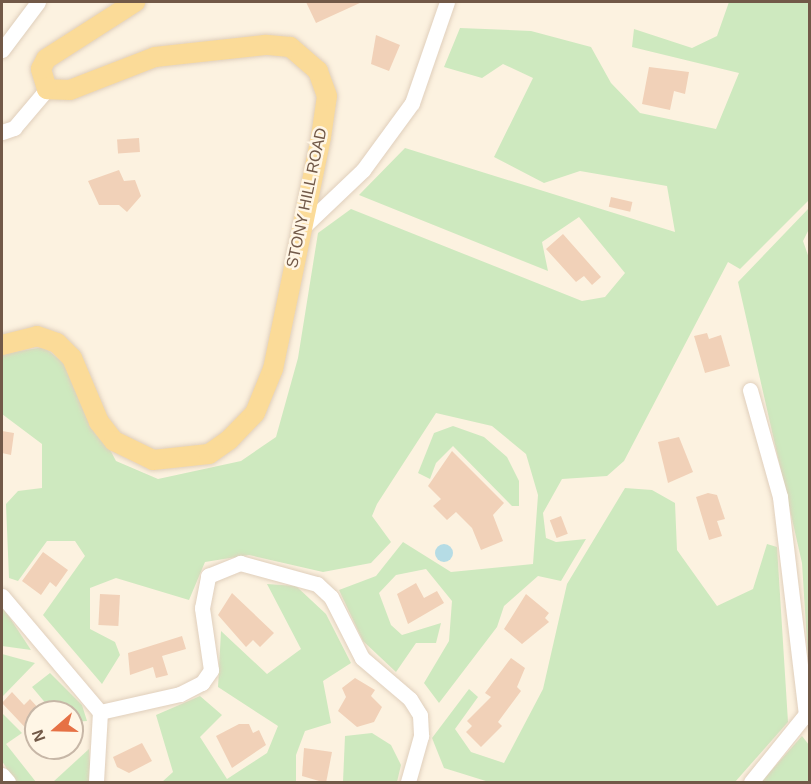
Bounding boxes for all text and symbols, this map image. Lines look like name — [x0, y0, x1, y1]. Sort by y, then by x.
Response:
street label: STONY HILL ROAD — [283, 126, 331, 270]
north arrow — [24, 700, 84, 760]
text: N — [29, 727, 48, 744]

